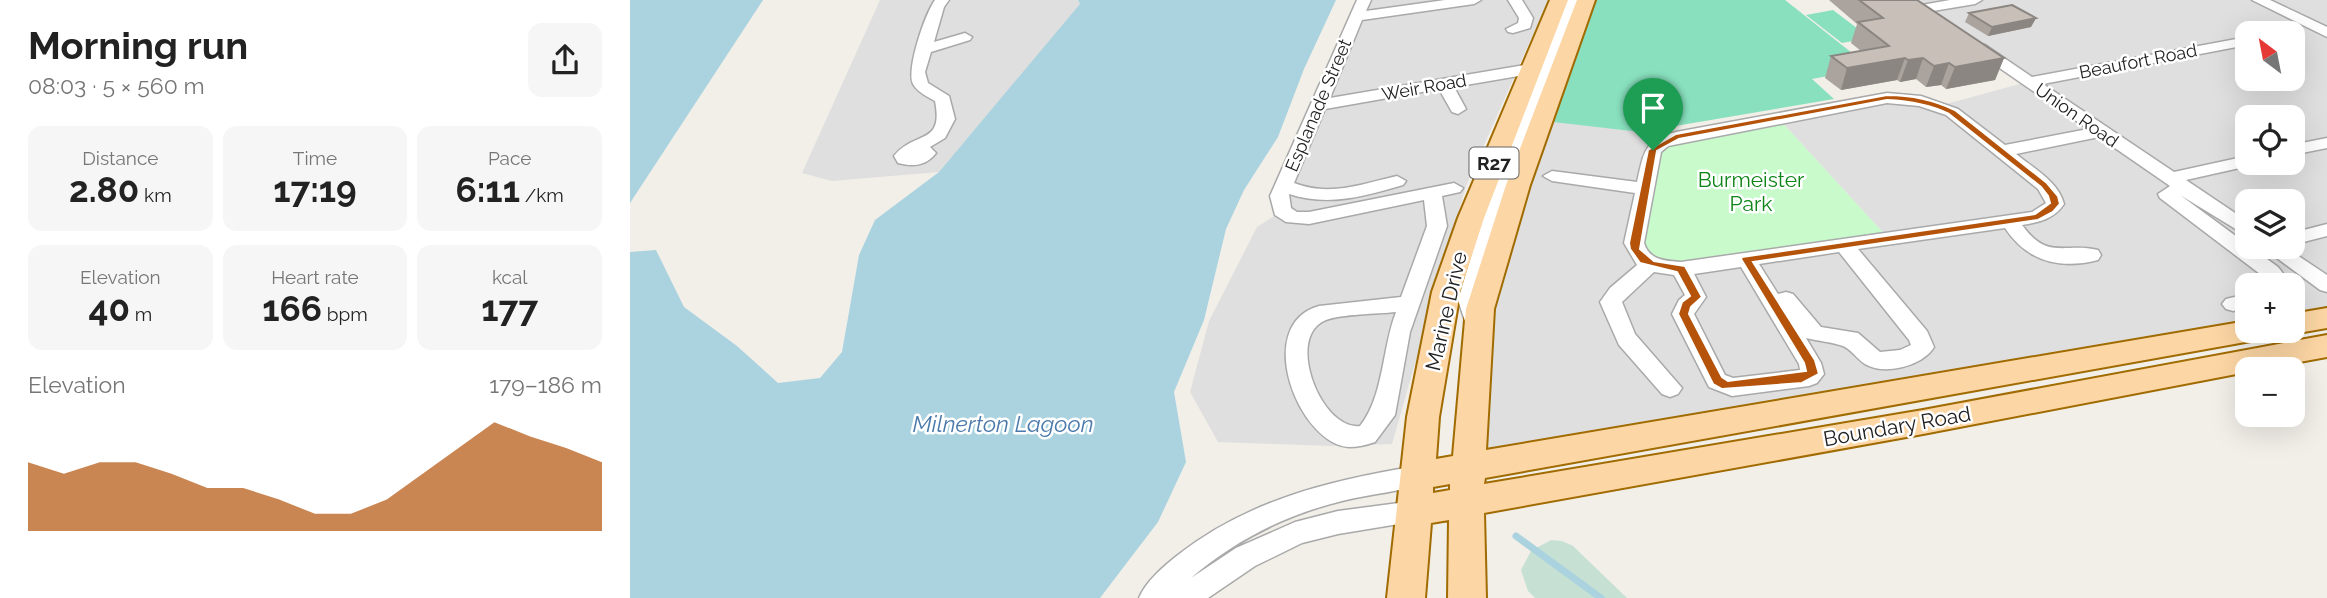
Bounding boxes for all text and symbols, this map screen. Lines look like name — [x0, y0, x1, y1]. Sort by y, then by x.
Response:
north arrow — [2235, 21, 2305, 91]
map controls — [2235, 21, 2305, 427]
text: Morning run — [28, 23, 248, 68]
button: share — [528, 23, 602, 97]
street label: Esplanade Street — [1281, 36, 1355, 174]
street label: Beaufort Road — [2077, 39, 2199, 83]
street label: Weir Road — [1380, 69, 1468, 105]
text: 08:03 · 5 × 560 m — [28, 72, 205, 99]
pin — [1623, 78, 1683, 150]
street label: Union Road — [2031, 79, 2123, 151]
icon: arrive — [1634, 89, 1672, 127]
button: locate — [2235, 105, 2305, 175]
text: Distance — [82, 147, 158, 169]
text: Time — [293, 147, 337, 169]
text: Pace — [488, 147, 531, 169]
road number: R27 — [1470, 148, 1518, 178]
park label: Burmeister Park — [1698, 167, 1805, 216]
text: 2.80 — [69, 169, 139, 210]
text: 17:19 — [273, 169, 357, 210]
text: 6:11 — [455, 169, 520, 210]
text: km — [139, 184, 172, 206]
text: /km — [520, 184, 564, 206]
button: layers — [2235, 189, 2305, 259]
street label: Marine Drive — [1420, 249, 1472, 373]
text: Elevation — [80, 266, 161, 288]
text: Heart rate — [271, 266, 359, 288]
text: kcal — [492, 266, 527, 288]
button: + — [2235, 273, 2305, 343]
text: 40 — [88, 288, 130, 329]
text: 166 — [262, 288, 322, 329]
text: 177 — [481, 288, 538, 329]
text: m — [130, 303, 152, 325]
text: bpm — [322, 303, 368, 325]
button: − — [2235, 357, 2305, 427]
text: Elevation — [28, 371, 126, 398]
text: 179–186 m — [489, 371, 602, 398]
street label: Boundary Road — [1821, 401, 1973, 451]
water label: Milnerton Lagoon — [912, 410, 1094, 437]

